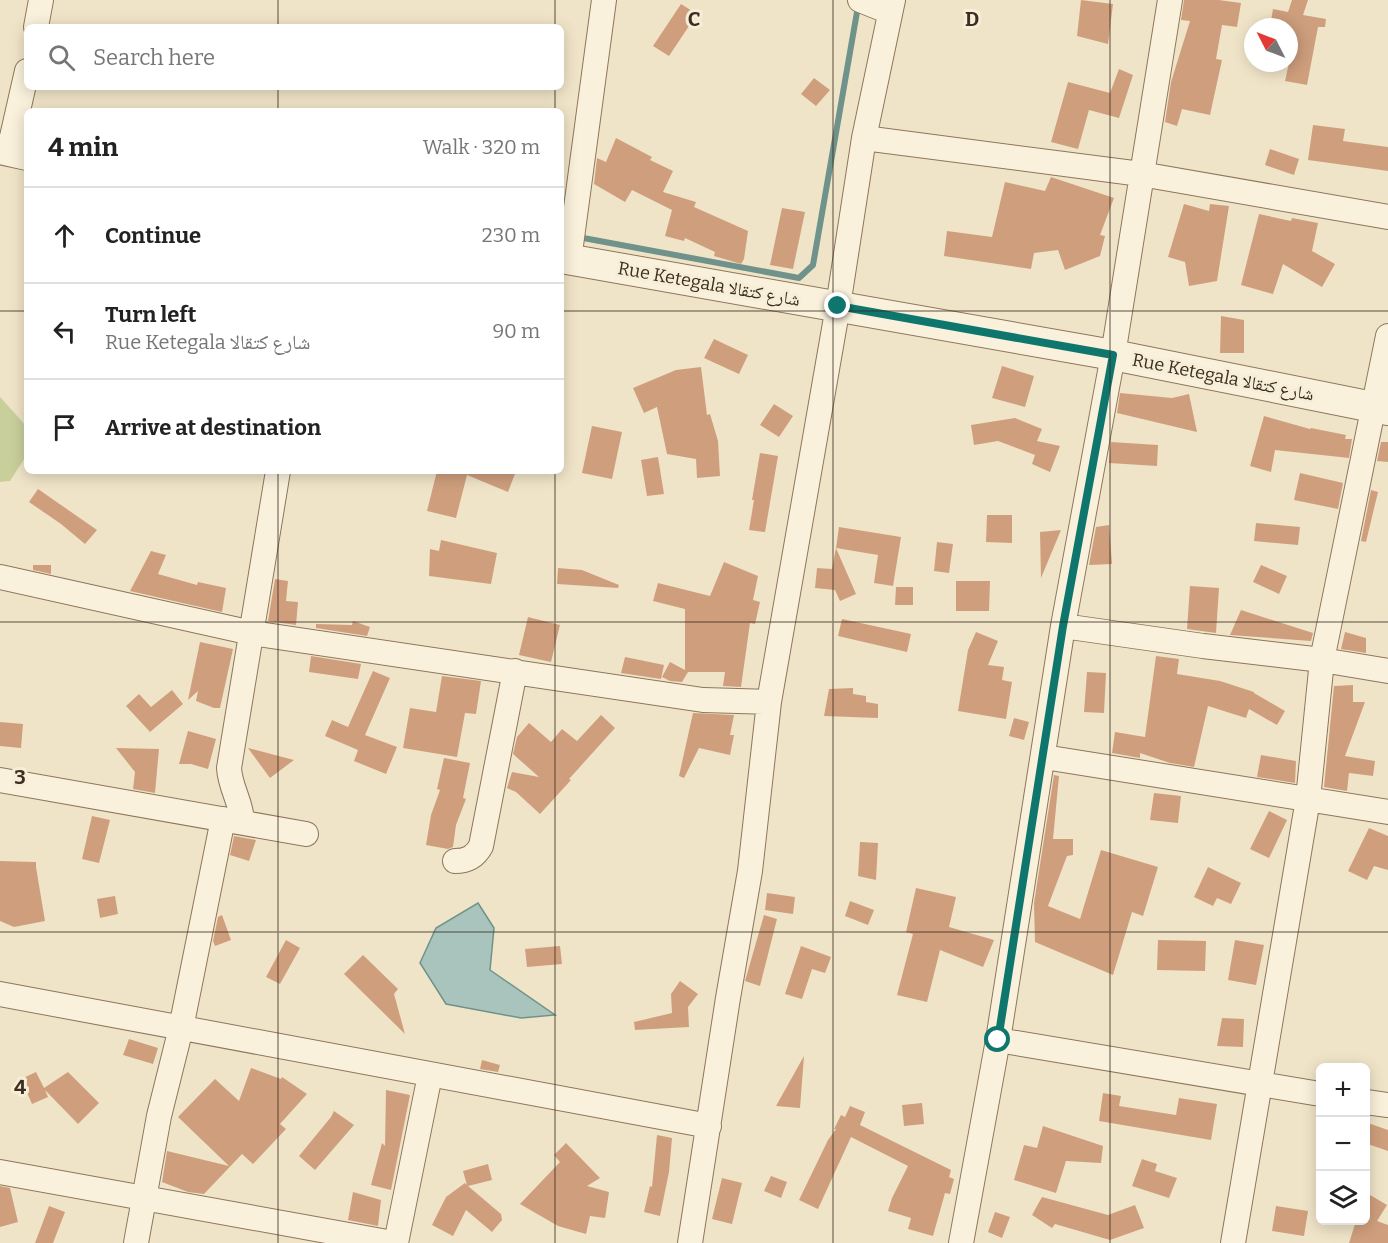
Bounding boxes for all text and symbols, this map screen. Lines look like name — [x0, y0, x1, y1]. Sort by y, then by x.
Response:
text: C — [688, 7, 700, 31]
text: D — [965, 7, 979, 31]
north arrow — [1244, 18, 1298, 72]
search box — [24, 24, 564, 90]
icon: search — [45, 41, 78, 74]
text: Search here — [93, 44, 215, 71]
text: 4 min — [48, 132, 118, 163]
text: Walk · 320 m — [423, 135, 540, 159]
icon: ahead — [48, 219, 81, 252]
text: Continue — [105, 222, 201, 249]
text: 230 m — [482, 223, 540, 247]
street label: Rue Ketegala شارع كتقالا — [616, 257, 802, 311]
route end — [824, 292, 850, 318]
text: Turn left — [105, 301, 197, 328]
icon: left — [48, 315, 81, 348]
text: 90 m — [492, 319, 540, 343]
text: Rue Ketegala شارع كتقالا — [105, 330, 310, 354]
street label: Rue Ketegala شارع كتقالا — [1130, 349, 1316, 405]
icon: arrive — [48, 411, 81, 444]
text: Arrive at destination — [105, 414, 321, 441]
text: 3 — [14, 765, 26, 789]
route start — [984, 1026, 1010, 1052]
map controls — [1316, 1063, 1370, 1225]
button: + — [1316, 1063, 1370, 1117]
text: 4 — [14, 1075, 26, 1099]
button: − — [1316, 1117, 1370, 1171]
button: layers — [1316, 1171, 1370, 1225]

